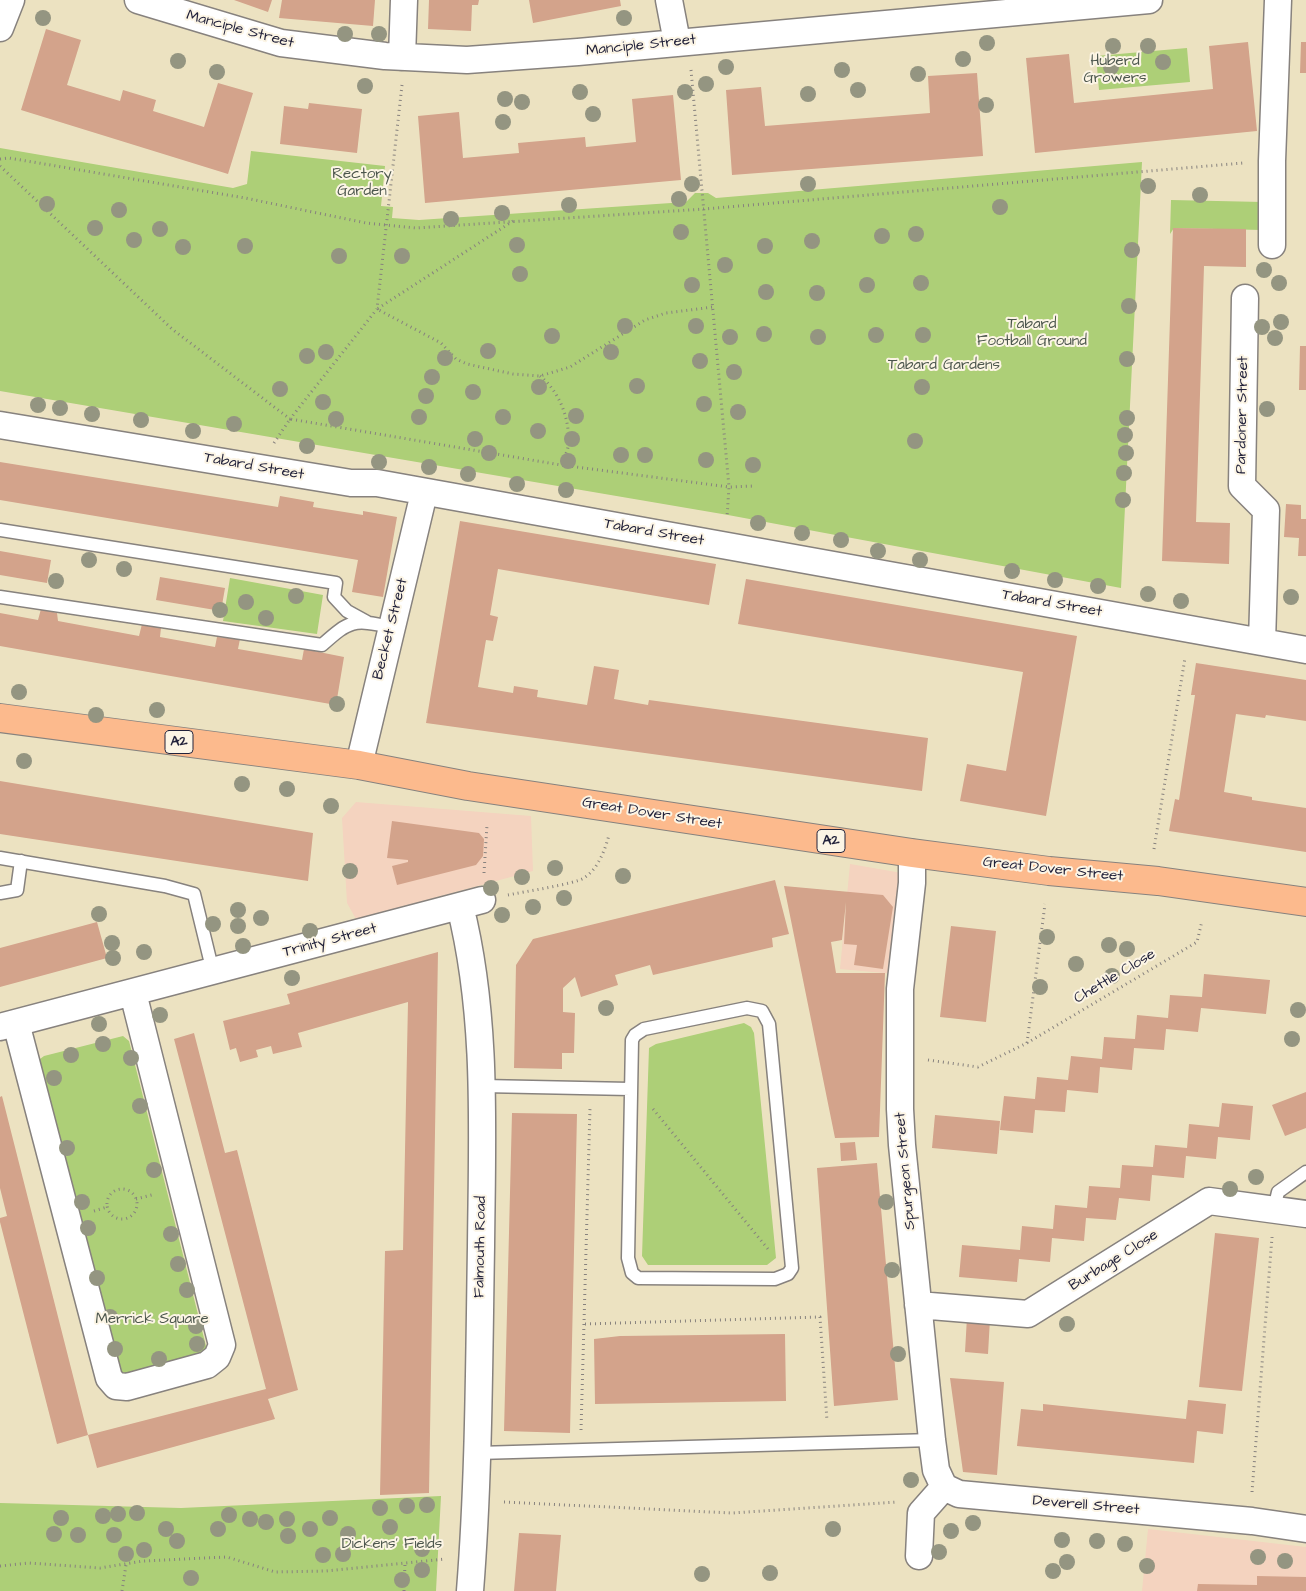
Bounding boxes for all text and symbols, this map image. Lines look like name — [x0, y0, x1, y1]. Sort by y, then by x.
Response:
street label: Manciple Street — [184, 7, 296, 53]
street label: Manciple Street — [585, 31, 697, 61]
park label: Huberd Growers — [1083, 53, 1147, 88]
park label: Rectory Garden — [332, 166, 392, 201]
park label: Tabard Football Ground — [977, 316, 1087, 351]
street label: Pardoner Street — [1233, 356, 1253, 474]
park label: Tabard Gardens — [888, 357, 1000, 375]
street label: Tabard Street — [203, 449, 305, 485]
street label: Tabard Street — [603, 515, 705, 551]
street label: Becket Street — [370, 576, 412, 682]
street label: Tabard Street — [1001, 586, 1103, 622]
road number: A2 — [165, 730, 193, 754]
street label: Great Dover Street — [581, 794, 723, 834]
road number: A2 — [817, 829, 845, 852]
street label: Great Dover Street — [982, 854, 1124, 886]
street label: Trinity Street — [281, 920, 379, 962]
street label: Chettle Close — [1071, 946, 1159, 1008]
street label: Spurgeon Street — [892, 1111, 920, 1231]
street label: Falmouth Road — [471, 1196, 491, 1298]
street label: Burbage Close — [1066, 1226, 1162, 1296]
park label: Merrick Square — [95, 1311, 209, 1329]
street label: Deverell Street — [1032, 1492, 1140, 1520]
park label: Dickens' Fields — [342, 1536, 442, 1554]

